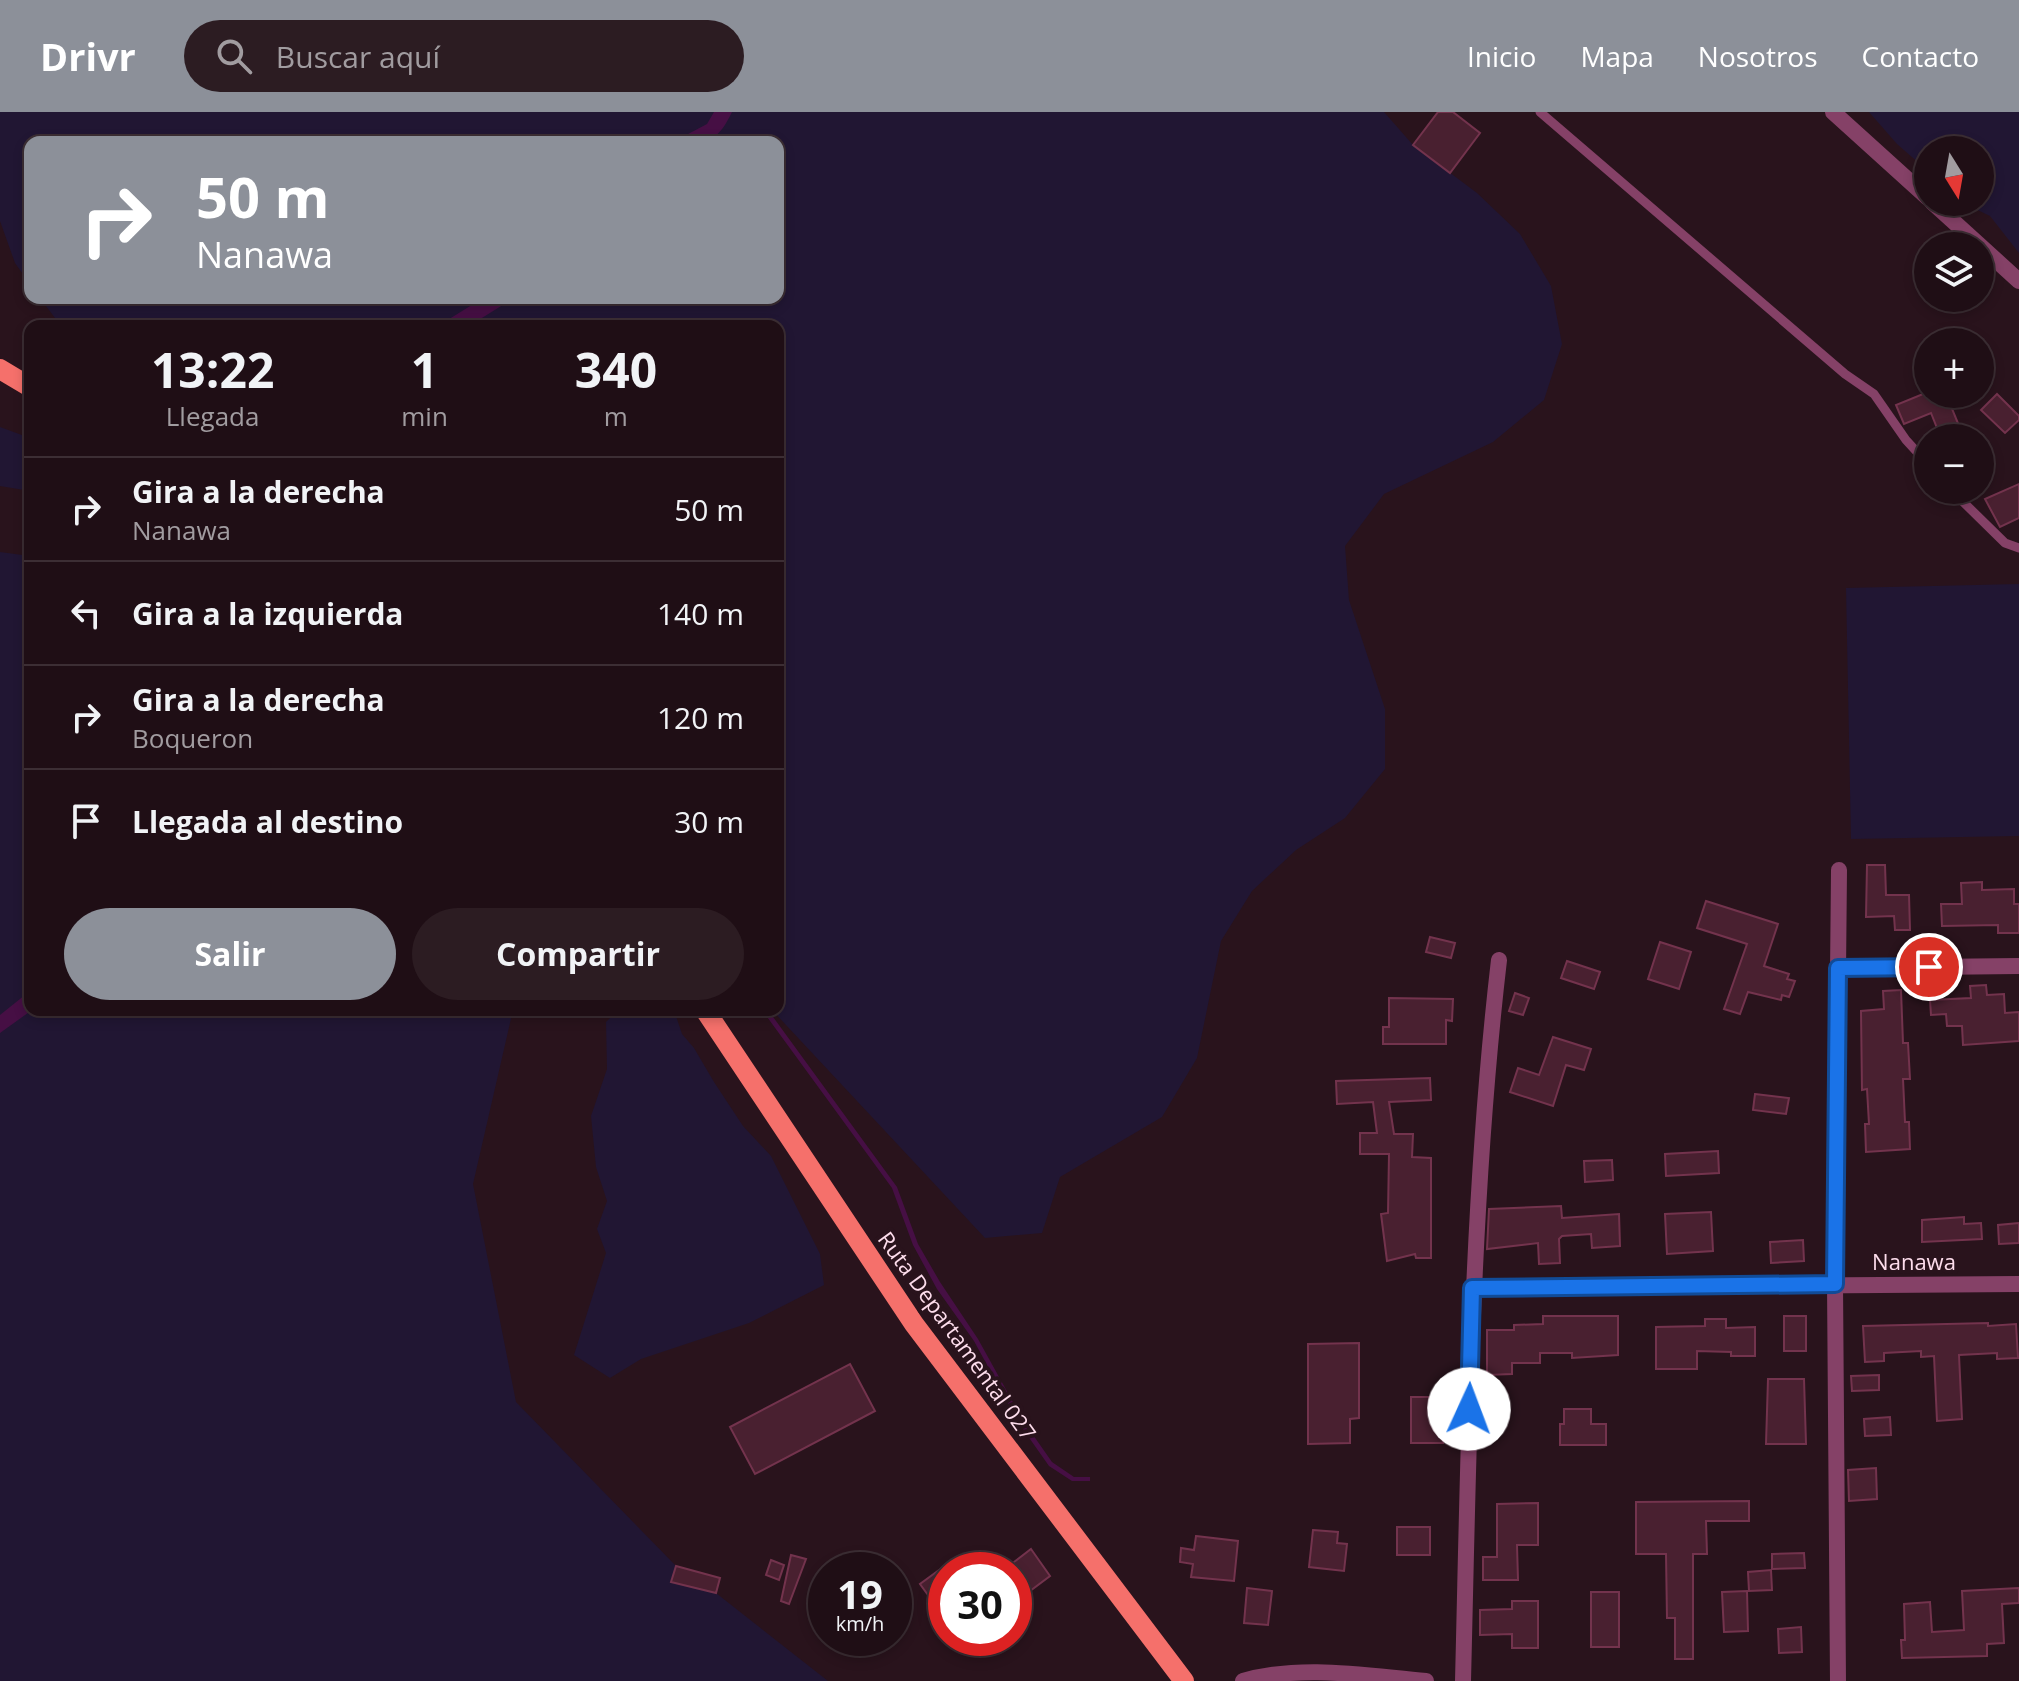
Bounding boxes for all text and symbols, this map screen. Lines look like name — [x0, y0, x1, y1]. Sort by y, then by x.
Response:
search box — [184, 20, 744, 92]
text: Drivr — [40, 30, 136, 82]
icon: search — [212, 34, 256, 78]
text: Buscar aquí — [276, 36, 440, 77]
text: Inicio — [1467, 37, 1536, 75]
text: Mapa — [1580, 37, 1654, 75]
text: Nosotros — [1698, 37, 1818, 75]
text: Contacto — [1862, 37, 1979, 75]
north arrow — [1914, 136, 1994, 216]
map controls — [1914, 136, 1994, 504]
text: 50 m — [196, 158, 330, 234]
icon: right — [64, 168, 168, 272]
text: Nanawa — [196, 230, 333, 279]
button: layers — [1914, 232, 1994, 312]
button: + — [1914, 328, 1994, 408]
text: 13:22 — [151, 337, 274, 402]
text: 1 — [411, 337, 438, 402]
text: 340 — [575, 337, 657, 402]
text: Llegada — [166, 398, 259, 434]
text: min — [401, 398, 448, 434]
text: m — [604, 398, 628, 434]
button: − — [1914, 424, 1994, 504]
text: Gira a la derecha — [132, 471, 385, 512]
icon: right — [64, 487, 108, 531]
text: 50 m — [674, 489, 744, 530]
text: Nanawa — [132, 512, 231, 548]
icon: left — [64, 591, 108, 635]
text: Gira a la izquierda — [132, 593, 404, 634]
text: 140 m — [657, 593, 744, 634]
text: Gira a la derecha — [132, 679, 385, 720]
icon: right — [64, 695, 108, 739]
text: 120 m — [657, 697, 744, 738]
text: Boqueron — [132, 720, 253, 756]
icon: arrive — [64, 799, 108, 843]
text: Llegada al destino — [132, 801, 403, 842]
text: 30 m — [674, 801, 744, 842]
button: Salir — [64, 908, 396, 1000]
button: Compartir — [412, 908, 744, 1000]
pin — [1895, 933, 1963, 1001]
icon: arrive — [1907, 945, 1951, 989]
street label: Ruta Departamental 027 — [872, 1225, 1044, 1446]
street label: Nanawa — [1872, 1246, 1956, 1276]
position arrow — [1427, 1367, 1511, 1451]
speed limit sign: 30 — [928, 1552, 1032, 1656]
text: 19 — [837, 1566, 883, 1621]
text: km/h — [836, 1610, 884, 1637]

